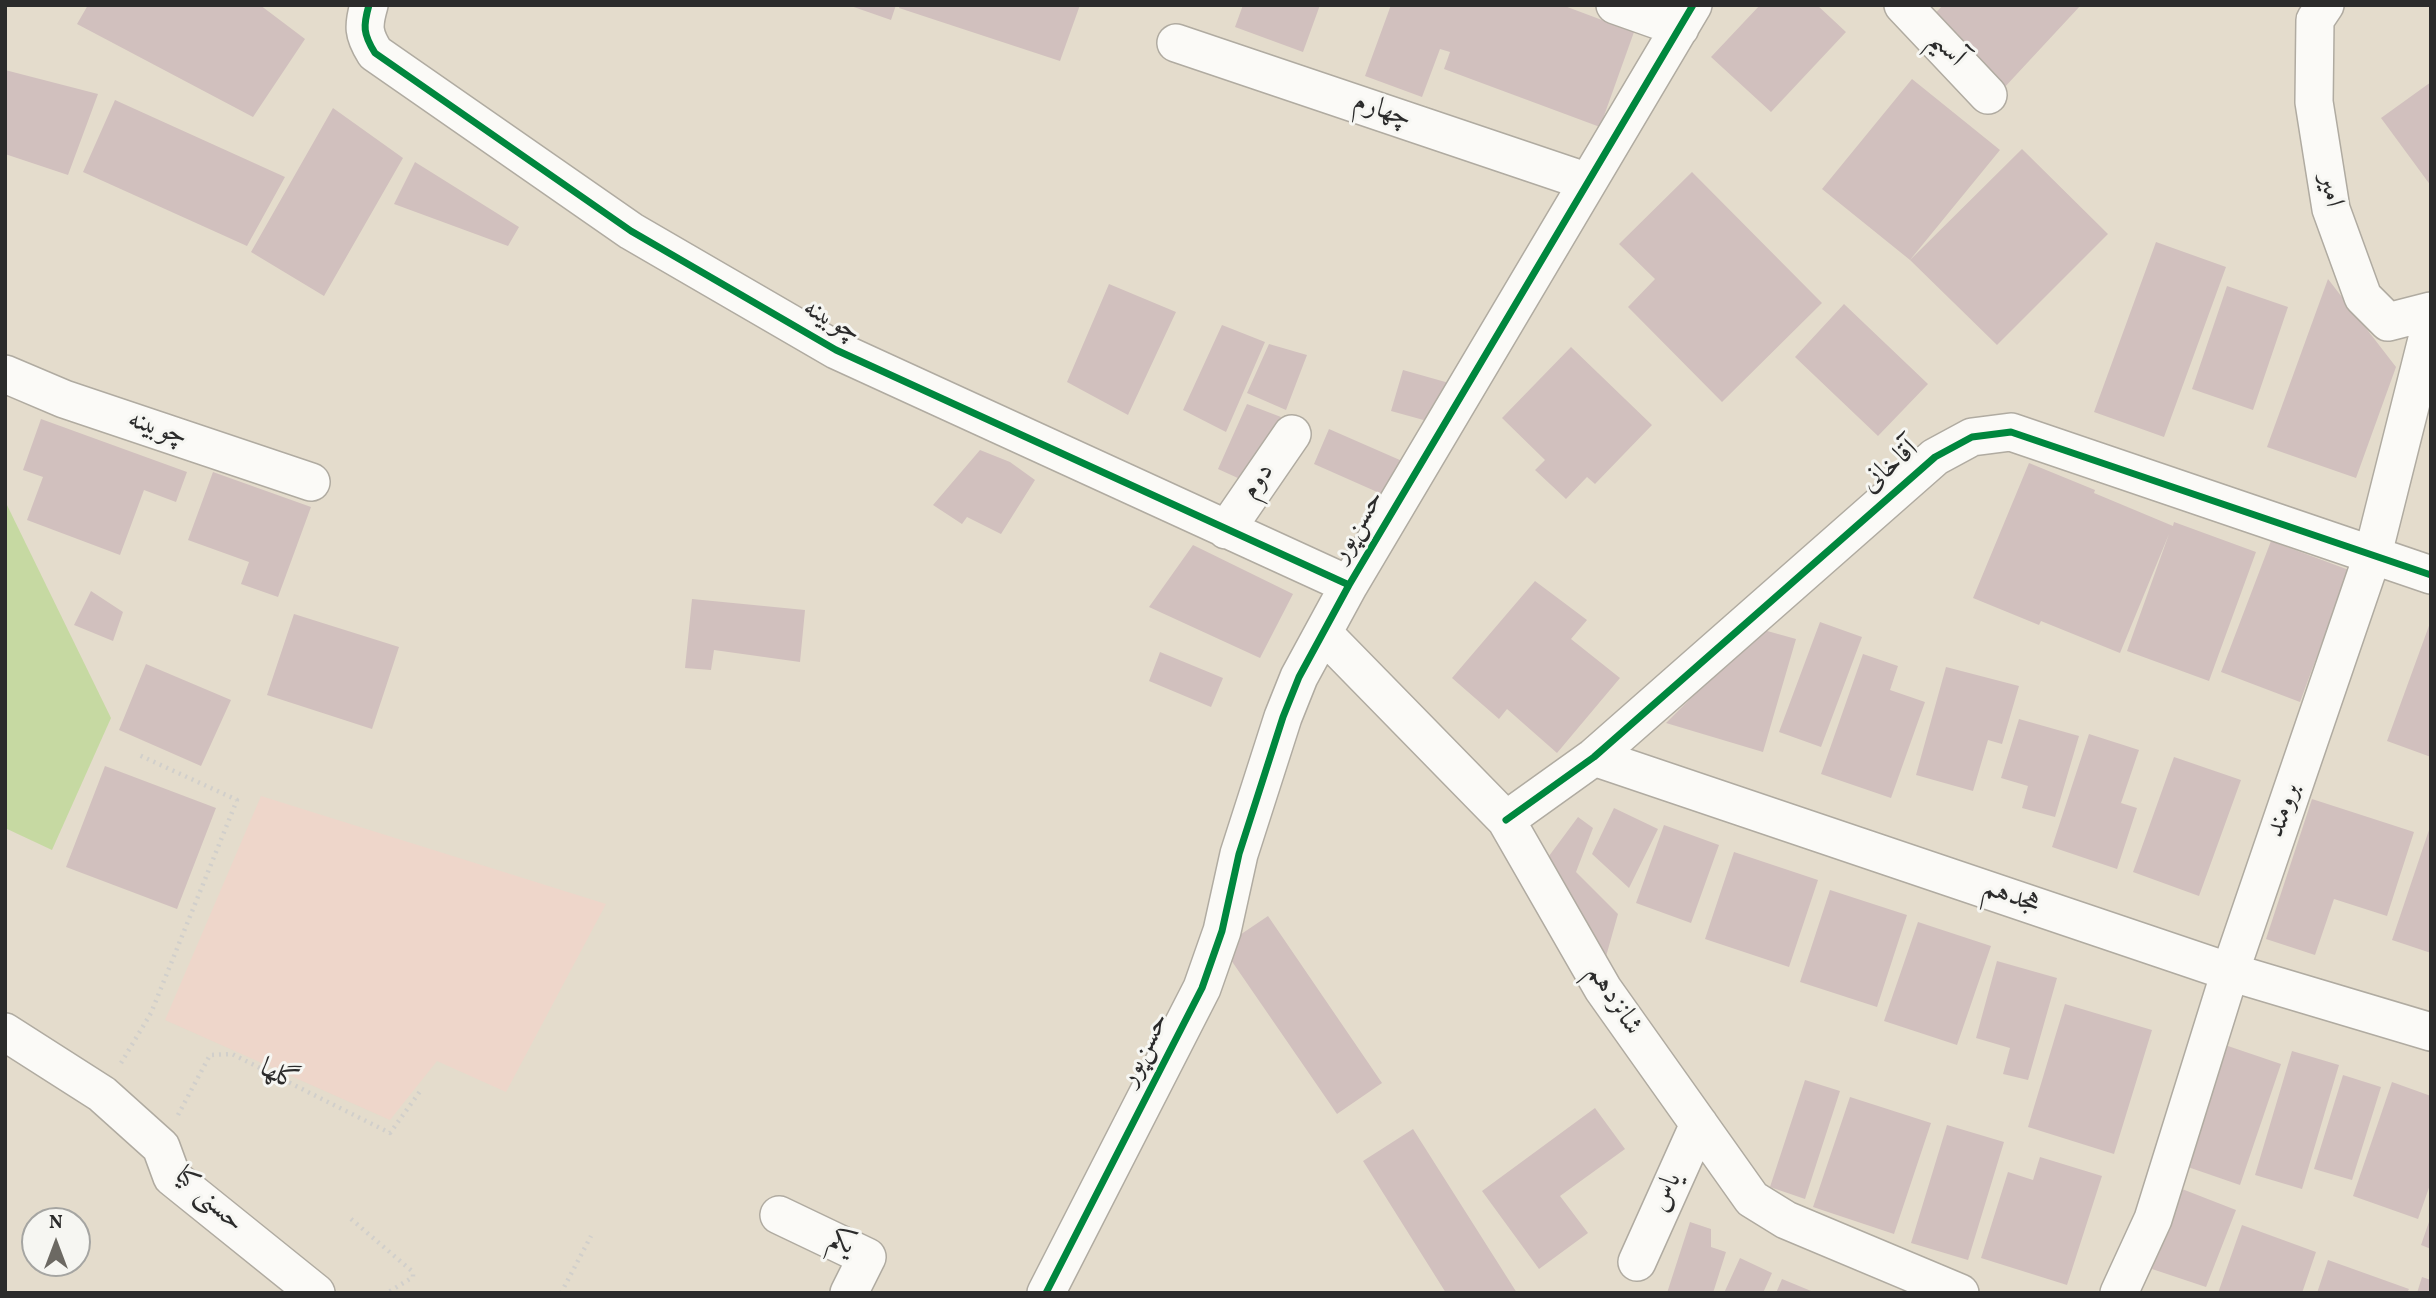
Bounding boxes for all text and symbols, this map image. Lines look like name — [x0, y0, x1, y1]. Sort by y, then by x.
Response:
street label: آسیم — [1921, 25, 1971, 75]
street label: چهارم — [1348, 86, 1416, 138]
street label: امیر — [2309, 172, 2349, 210]
street label: چوبینه — [796, 292, 866, 352]
street label: چوبینه — [123, 404, 191, 456]
street label: آقاخانی — [1855, 434, 1927, 502]
street label: دوم — [1235, 457, 1283, 507]
street label: حسن‌پور — [1325, 485, 1393, 569]
street label: برومند — [2260, 779, 2310, 843]
street label: هجدهم — [1978, 873, 2044, 923]
street label: شانزدهم — [1578, 959, 1648, 1043]
street label: حسن‌پور — [1113, 1008, 1179, 1092]
street label: گلها — [253, 1053, 303, 1101]
street label: حسنی کیا — [166, 1161, 250, 1241]
street label: یاس — [1645, 1168, 1691, 1218]
north arrow — [21, 1207, 91, 1277]
text: N — [49, 1210, 63, 1236]
street label: یکم — [823, 1223, 859, 1265]

